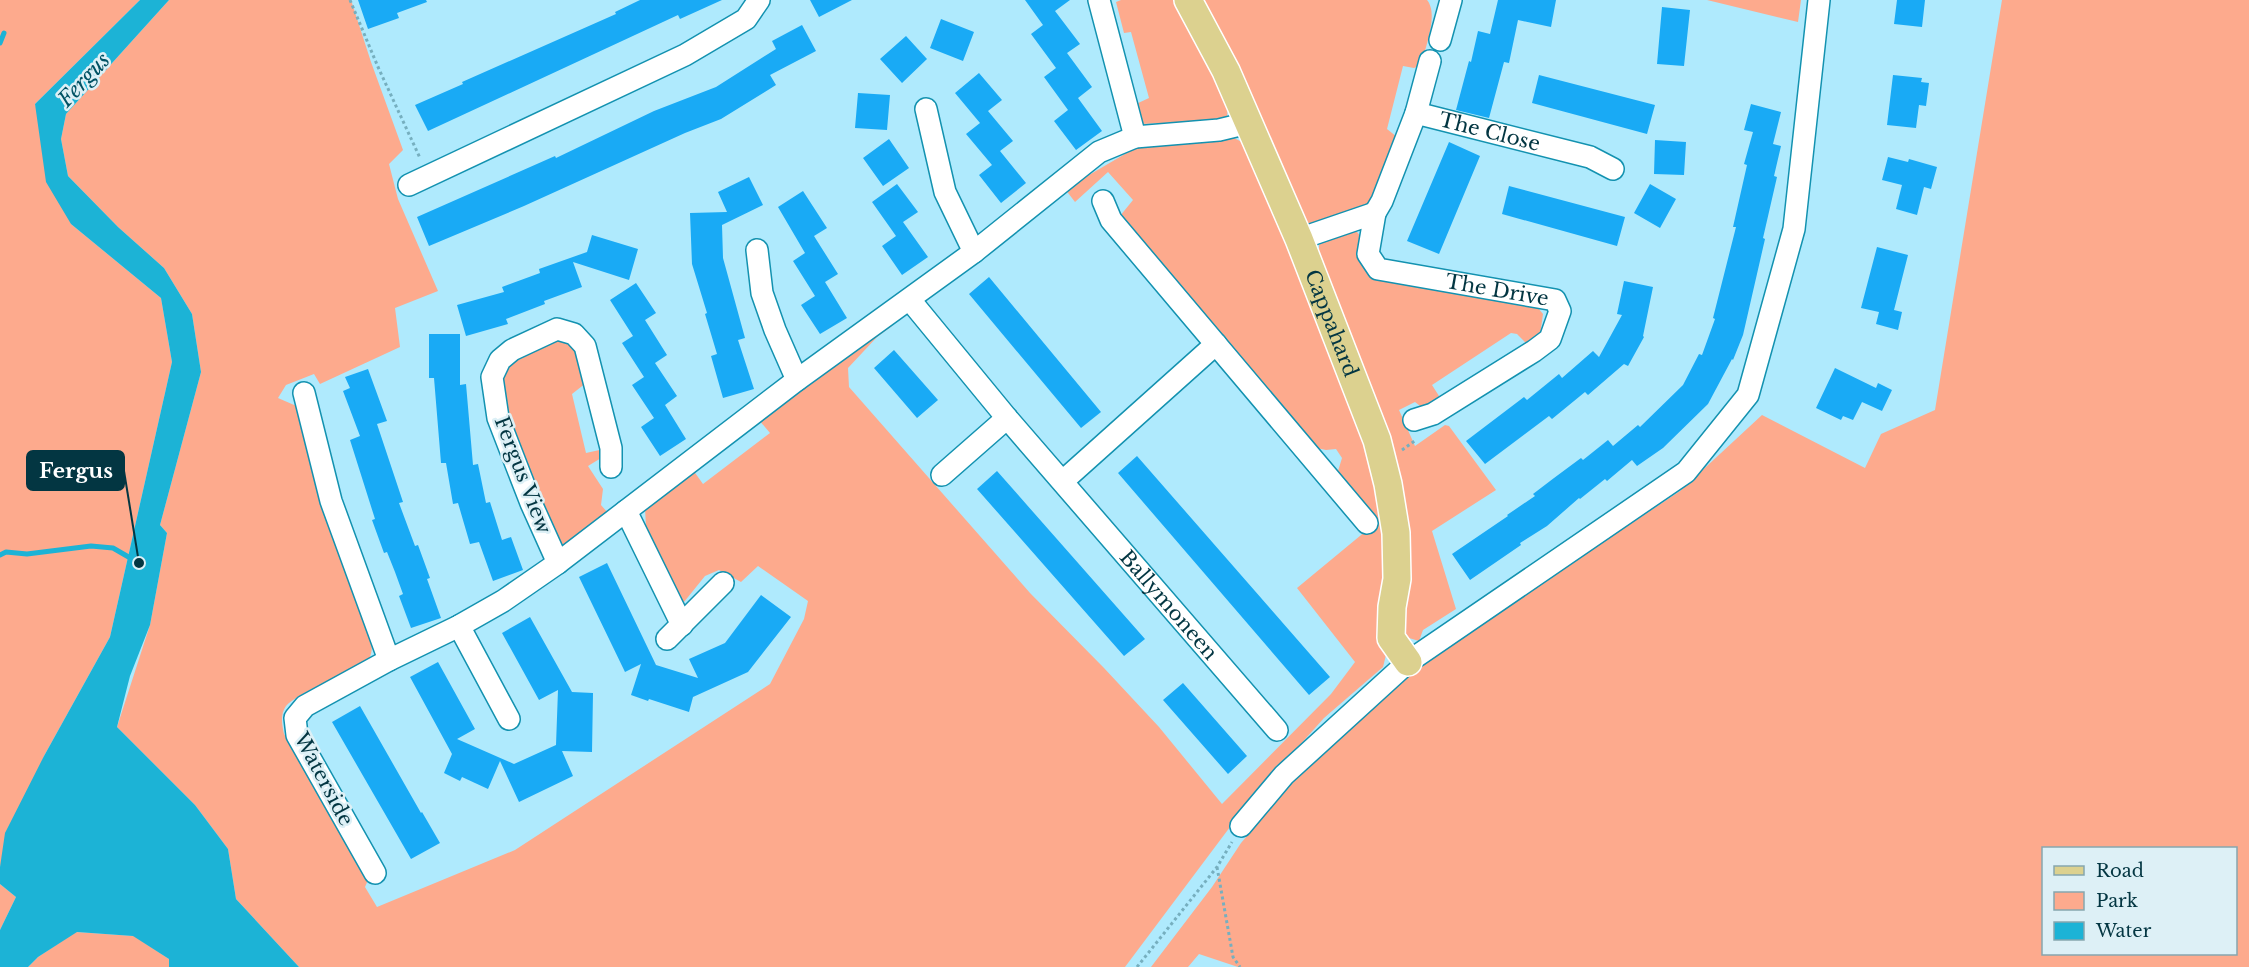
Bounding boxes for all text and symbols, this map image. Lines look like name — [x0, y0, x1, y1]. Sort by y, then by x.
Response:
water label: Fergus — [52, 48, 116, 113]
street label: The Close — [1437, 107, 1543, 156]
street label: Cappahard — [1300, 266, 1363, 380]
street label: The Drive — [1444, 269, 1551, 311]
street label: Fergus View — [490, 413, 556, 537]
callout: Fergus — [27, 451, 124, 490]
text: Fergus — [39, 458, 113, 484]
street label: Ballymoneen — [1115, 545, 1223, 665]
street label: Waterside — [289, 727, 359, 830]
legend — [2042, 847, 2237, 955]
text: Road — [2096, 860, 2144, 882]
text: Park — [2096, 890, 2138, 912]
text: Water — [2095, 920, 2152, 942]

